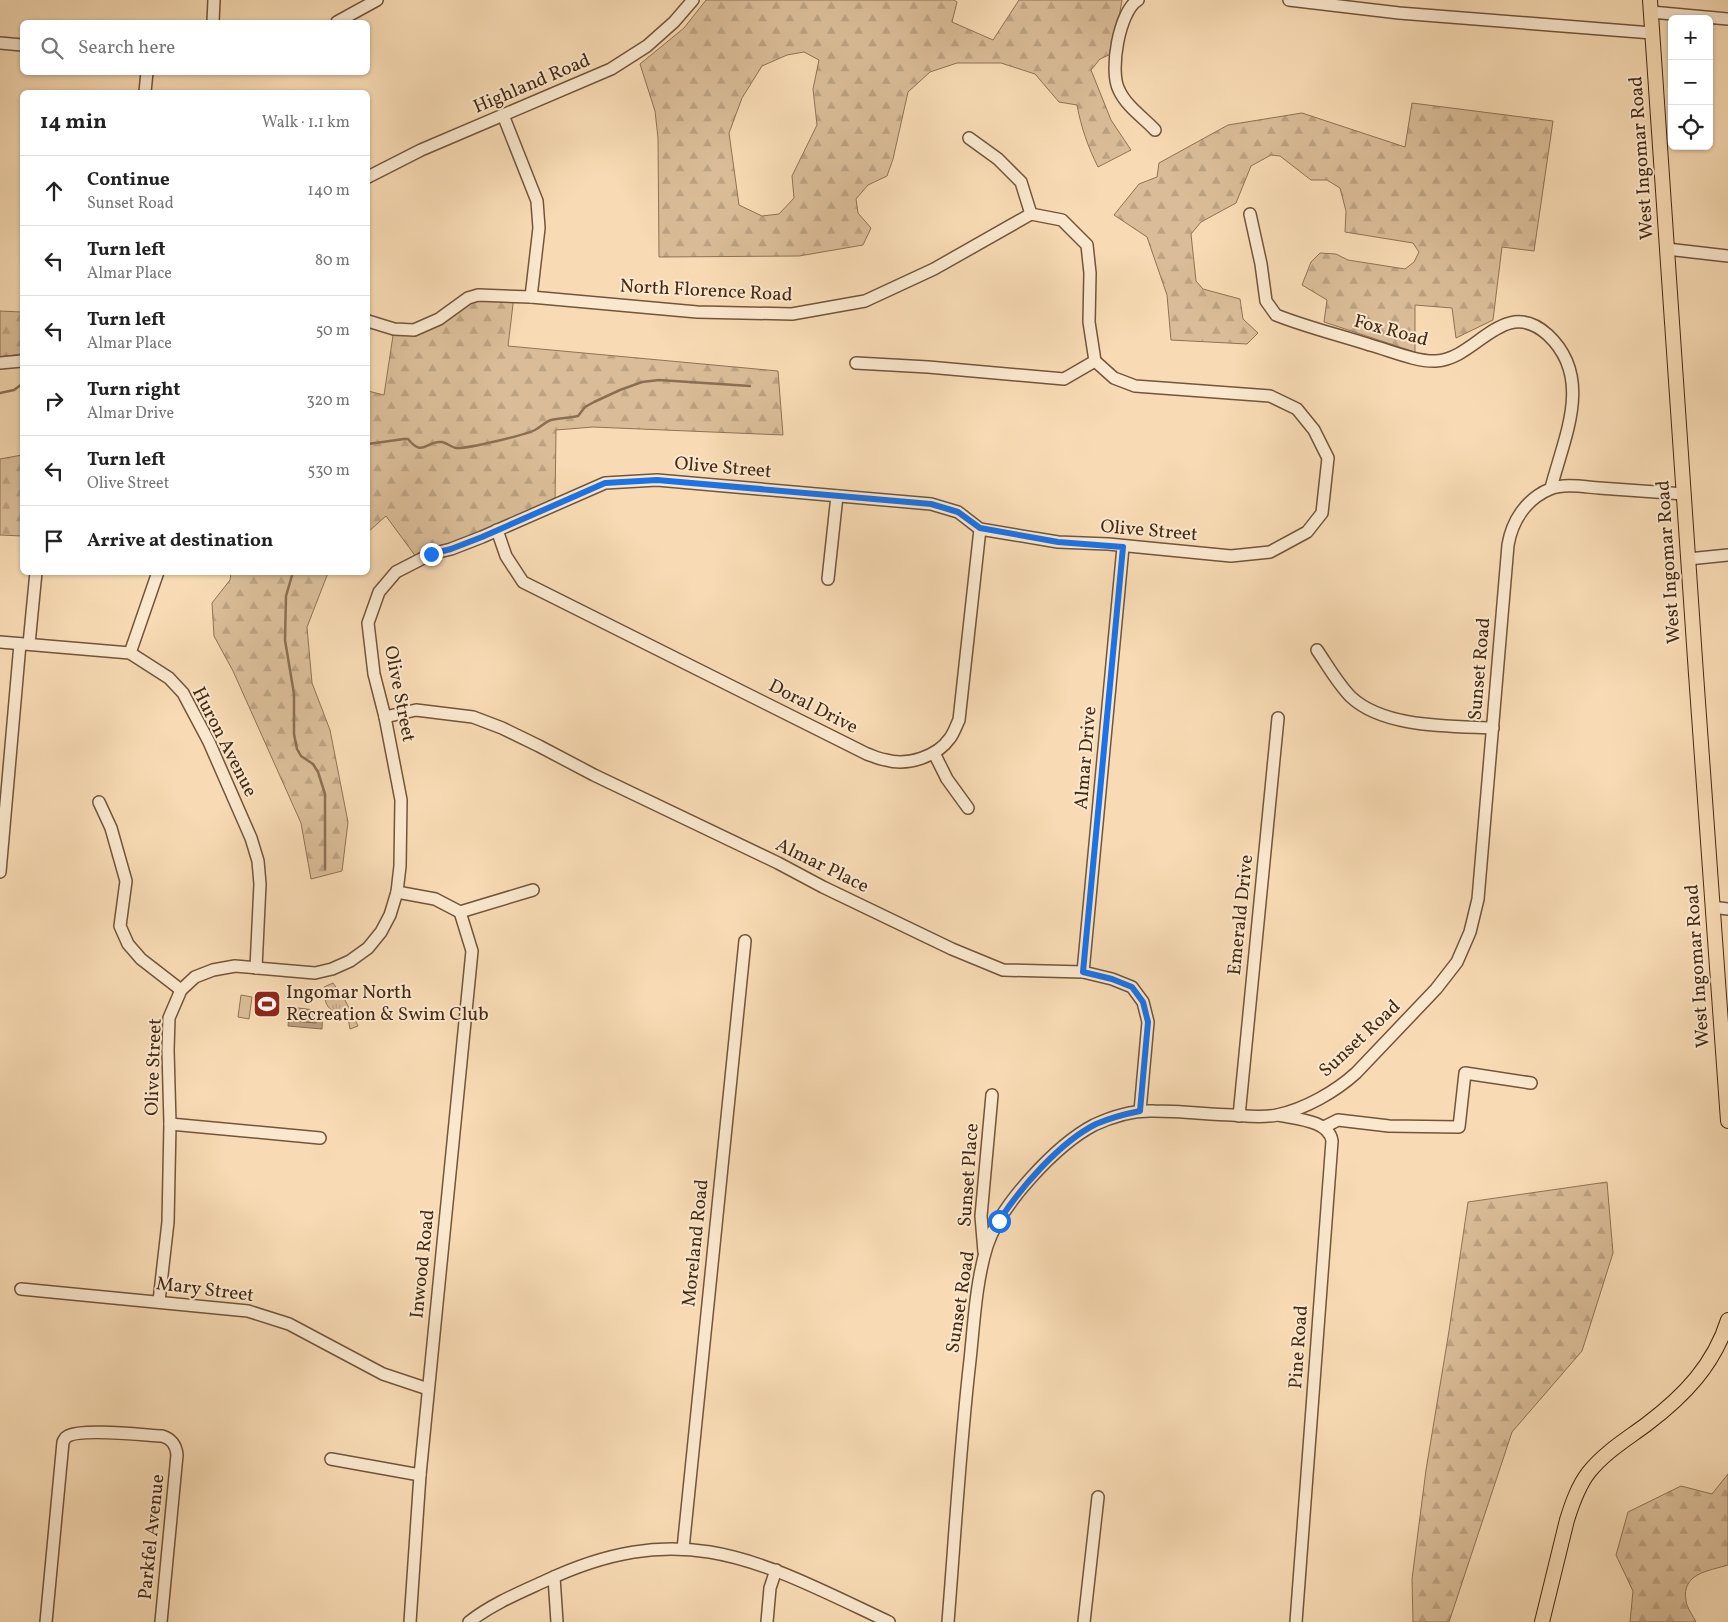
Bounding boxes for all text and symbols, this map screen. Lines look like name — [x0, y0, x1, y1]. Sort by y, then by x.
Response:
map controls — [1668, 15, 1713, 150]
button: + — [1668, 15, 1713, 60]
search box — [20, 20, 370, 75]
icon: search — [38, 34, 66, 62]
text: Search here — [78, 35, 175, 61]
street label: Highland Road — [469, 48, 595, 120]
button: − — [1668, 60, 1713, 105]
street label: West Ingomar Road — [1623, 75, 1661, 241]
button: locate — [1668, 105, 1713, 150]
text: 14 min — [40, 108, 107, 137]
text: Walk · 1.1 km — [262, 112, 350, 134]
text: Continue — [87, 167, 170, 193]
icon: ahead — [40, 177, 68, 205]
text: 140 m — [308, 180, 350, 202]
text: Sunset Road — [87, 193, 174, 215]
text: Turn left — [87, 237, 166, 263]
icon: left — [40, 247, 68, 275]
text: 80 m — [315, 250, 350, 272]
text: Almar Place — [87, 263, 172, 285]
street label: North Florence Road — [619, 273, 793, 309]
text: Turn left — [87, 307, 166, 333]
street label: Fox Road — [1351, 309, 1431, 353]
icon: left — [40, 317, 68, 345]
text: 50 m — [316, 320, 350, 342]
text: Almar Place — [87, 333, 172, 355]
text: Turn right — [87, 377, 180, 403]
icon: right — [40, 387, 68, 415]
text: 320 m — [306, 390, 350, 412]
text: Almar Drive — [87, 403, 174, 425]
text: Turn left — [87, 447, 166, 473]
street label: Olive Street — [673, 451, 773, 485]
icon: left — [40, 457, 68, 485]
text: 530 m — [307, 460, 350, 482]
text: Olive Street — [87, 473, 169, 495]
street label: West Ingomar Road — [1650, 479, 1688, 645]
street label: Olive Street — [1099, 514, 1199, 548]
icon: arrive — [40, 527, 68, 555]
text: Arrive at destination — [87, 528, 273, 554]
route end — [420, 543, 443, 566]
street label: Sunset Road — [1463, 617, 1497, 721]
street label: Olive Street — [377, 644, 421, 745]
street label: Doral Drive — [764, 673, 862, 741]
street label: Huron Avenue — [185, 682, 263, 802]
street label: Almar Drive — [1069, 705, 1103, 811]
street label: Almar Place — [771, 832, 873, 900]
street label: Emerald Drive — [1222, 853, 1260, 977]
street label: West Ingomar Road — [1679, 883, 1717, 1049]
place label: Ingomar North Recreation & Swim Club — [286, 980, 489, 1028]
sports icon: Ingomar North Recreation & Swim Club — [252, 989, 282, 1019]
street label: Sunset Road — [1313, 994, 1407, 1084]
street label: Olive Street — [139, 1017, 169, 1116]
street label: Sunset Place — [952, 1122, 986, 1228]
street label: Moreland Road — [676, 1178, 716, 1308]
street label: Inwood Road — [404, 1208, 442, 1320]
route start — [988, 1210, 1011, 1233]
street label: Sunset Road — [940, 1249, 982, 1355]
street label: Mary Street — [155, 1271, 256, 1309]
street label: Pine Road — [1283, 1304, 1315, 1390]
street label: Parkfel Avenue — [132, 1473, 172, 1601]

